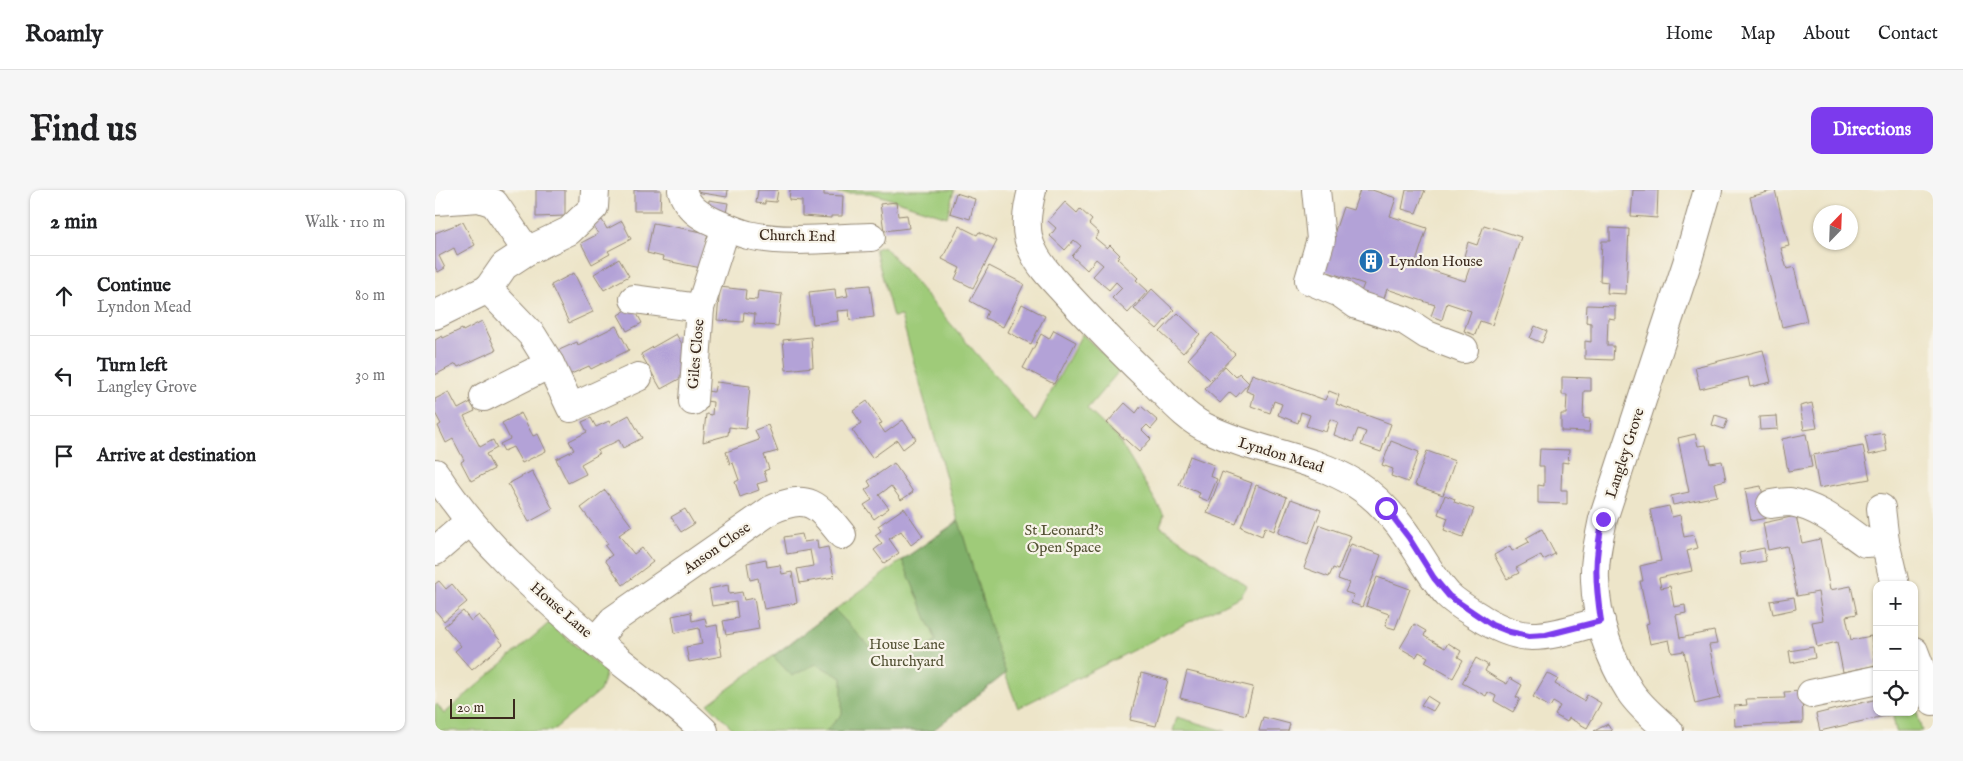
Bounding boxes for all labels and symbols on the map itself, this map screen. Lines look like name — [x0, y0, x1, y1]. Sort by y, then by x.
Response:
north arrow — [1813, 205, 1858, 250]
street label: Church End — [759, 226, 836, 246]
building icon: Lyndon House — [1358, 248, 1384, 274]
place label: Lyndon House — [1389, 252, 1483, 271]
street label: Giles Close — [683, 318, 709, 390]
street label: Langley Grove — [1601, 405, 1649, 500]
street label: Lyndon Mead — [1236, 433, 1327, 477]
route start — [1375, 497, 1398, 520]
route end — [1592, 508, 1615, 531]
street label: Anson Close — [679, 518, 754, 579]
park label: St Leonard's Open Space — [1024, 521, 1104, 557]
street label: House Lane — [526, 578, 596, 642]
park label: House Lane Churchyard — [869, 635, 945, 671]
scale bar — [450, 696, 515, 719]

